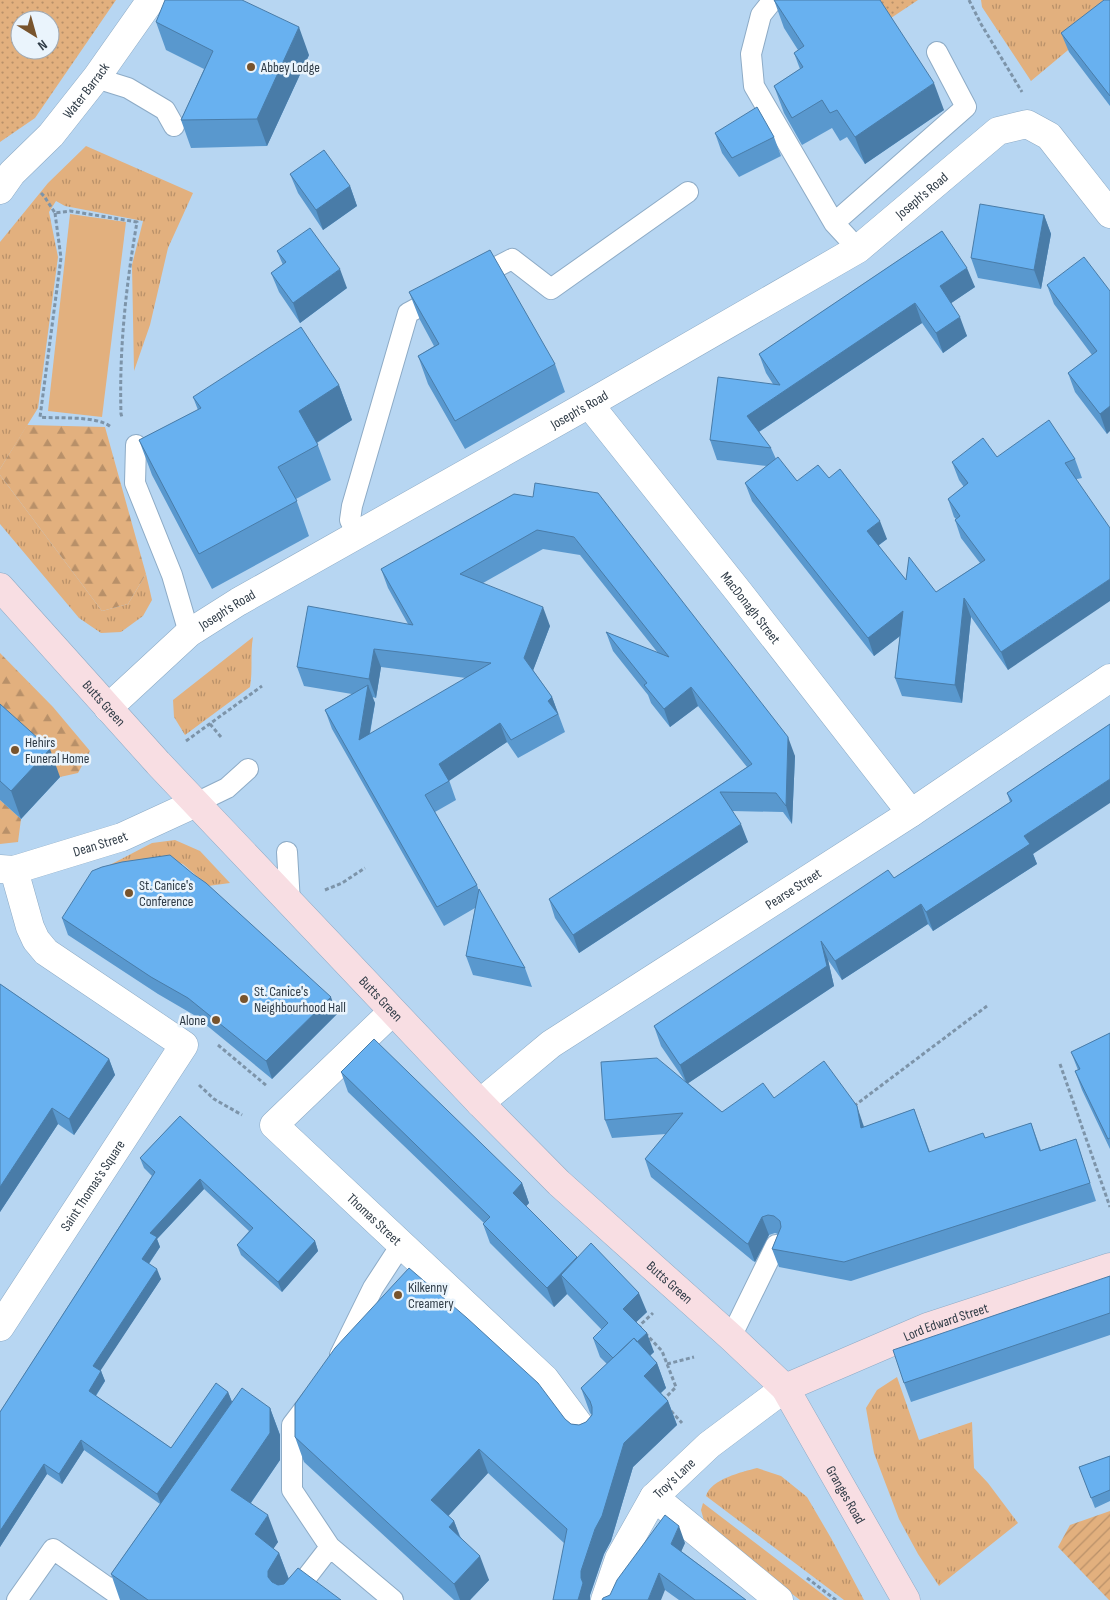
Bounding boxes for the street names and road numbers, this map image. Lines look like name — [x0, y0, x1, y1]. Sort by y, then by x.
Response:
street label: Water Barrack — [59, 59, 113, 122]
street label: Joseph's Road — [891, 168, 951, 223]
street label: Joseph's Road — [546, 386, 611, 433]
street label: MacDonagh Street — [717, 568, 784, 647]
street label: Joseph's Road — [194, 585, 258, 634]
street label: Butts Green — [79, 677, 129, 730]
street label: Dean Street — [71, 827, 130, 860]
street label: Pearse Street — [762, 864, 824, 913]
street label: Butts Green — [356, 972, 407, 1025]
street label: Saint Thomas's Square — [56, 1137, 128, 1234]
street label: Thomas Street — [344, 1189, 405, 1249]
street label: Butts Green — [643, 1257, 696, 1307]
street label: Lord Edward Street — [901, 1299, 990, 1345]
street label: Troy's Lane — [650, 1454, 698, 1502]
street label: Granges Road — [823, 1463, 869, 1527]

